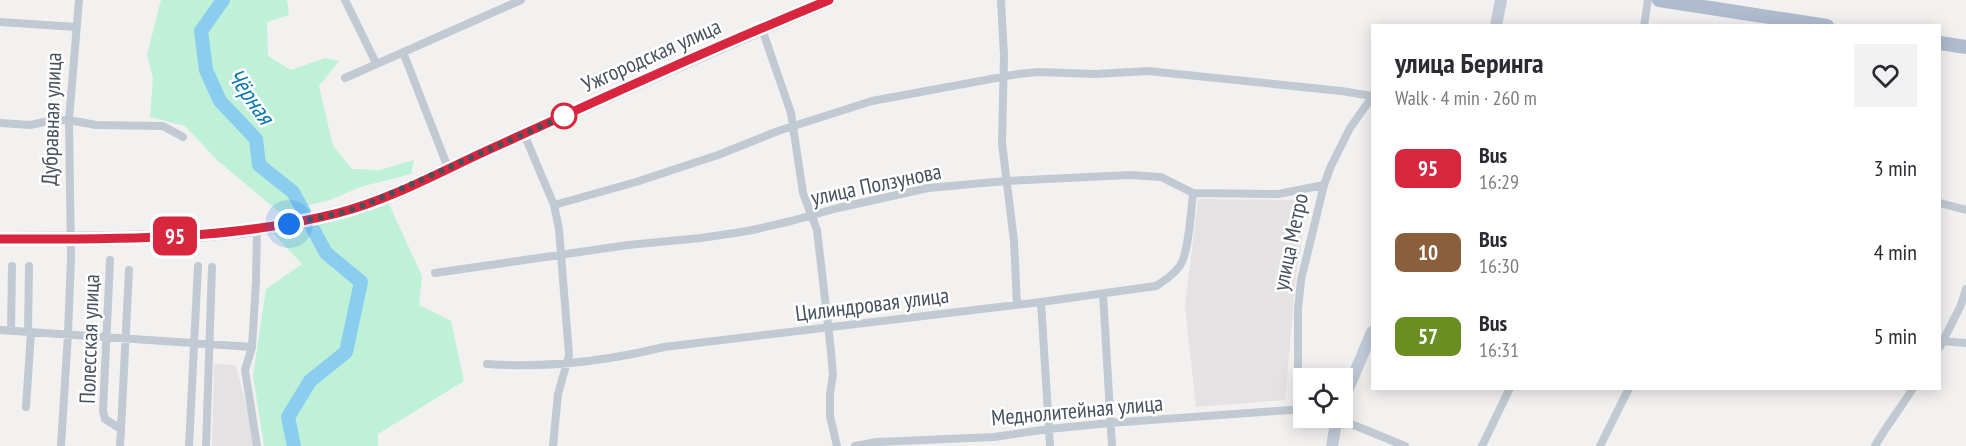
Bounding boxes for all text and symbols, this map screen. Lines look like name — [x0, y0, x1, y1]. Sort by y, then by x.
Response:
street label: Ужгородская улица — [577, 12, 725, 98]
text: улица Беринга — [1395, 44, 1544, 81]
button: heart — [1854, 44, 1917, 107]
street label: Дубравная улица — [35, 52, 67, 186]
water label: Чёрная — [221, 62, 282, 131]
text: Walk · 4 min · 260 m — [1395, 85, 1537, 111]
unlabelled marker — [551, 103, 577, 129]
text: Bus — [1479, 141, 1507, 169]
text: 3 min — [1874, 154, 1917, 182]
text: 95 — [1418, 155, 1438, 182]
street label: улица Ползунова — [808, 157, 944, 211]
text: 16:29 — [1479, 169, 1519, 195]
street label: улица Метро — [1266, 191, 1314, 293]
your location — [274, 209, 304, 239]
line badge: 95 — [148, 216, 202, 256]
text: 95 — [165, 223, 185, 250]
text: Bus — [1479, 225, 1507, 253]
text: 4 min — [1874, 238, 1917, 266]
text: 10 — [1418, 239, 1438, 266]
text: 16:30 — [1479, 253, 1519, 279]
street label: Полесская улица — [73, 274, 105, 404]
street label: Цилиндровая улица — [794, 281, 950, 327]
text: Bus — [1479, 309, 1507, 337]
text: 5 min — [1874, 322, 1917, 350]
text: 57 — [1418, 323, 1438, 350]
text: 16:31 — [1479, 337, 1519, 363]
map controls — [1293, 368, 1353, 428]
button: locate — [1293, 368, 1353, 428]
street label: Меднолитейная улица — [990, 389, 1164, 431]

